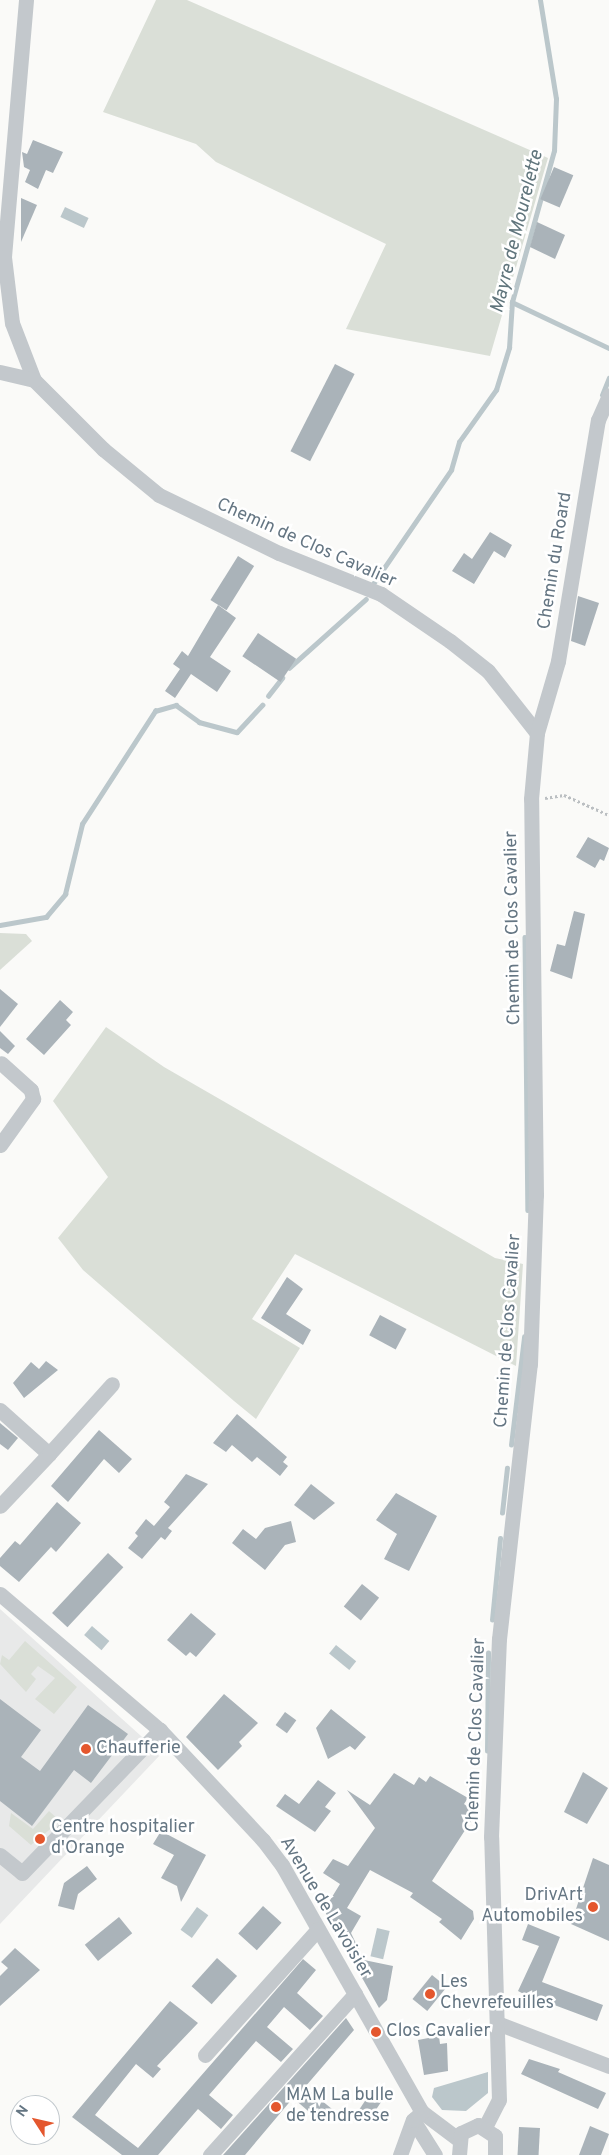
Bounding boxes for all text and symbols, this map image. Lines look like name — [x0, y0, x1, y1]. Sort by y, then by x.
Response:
water label: Mayre de Mourelette — [487, 148, 549, 316]
street label: Chemin du Roard — [534, 491, 578, 631]
street label: Chemin de Clos Cavalier — [213, 495, 399, 593]
street label: Chemin de Clos Cavalier — [502, 831, 526, 1025]
street label: Chemin de Clos Cavalier — [491, 1233, 527, 1429]
street label: Chemin de Clos Cavalier — [463, 1637, 491, 1833]
place label: Chaufferie — [96, 1738, 181, 1760]
marker: Chaufferie — [80, 1743, 92, 1755]
place label: Centre hospitalier d'Orange — [51, 1818, 195, 1860]
marker: Centre hospitalier d'Orange — [33, 1832, 47, 1846]
street label: Avenue de Lavoisier — [274, 1833, 376, 1983]
place label: DrivArt Automobiles — [481, 1886, 583, 1928]
marker: DrivArt Automobiles — [587, 1901, 599, 1913]
place label: Les Chevrefeuilles — [440, 1973, 554, 2016]
marker: Les Chevrefeuilles — [424, 1988, 436, 2000]
place label: Clos Cavalier — [386, 2021, 490, 2043]
marker: Clos Cavalier — [370, 2026, 382, 2038]
place label: MAM La bulle de tendresse — [286, 2086, 394, 2128]
north arrow — [10, 2095, 60, 2145]
marker: MAM La bulle de tendresse — [270, 2101, 282, 2113]
text: N — [13, 2103, 33, 2121]

